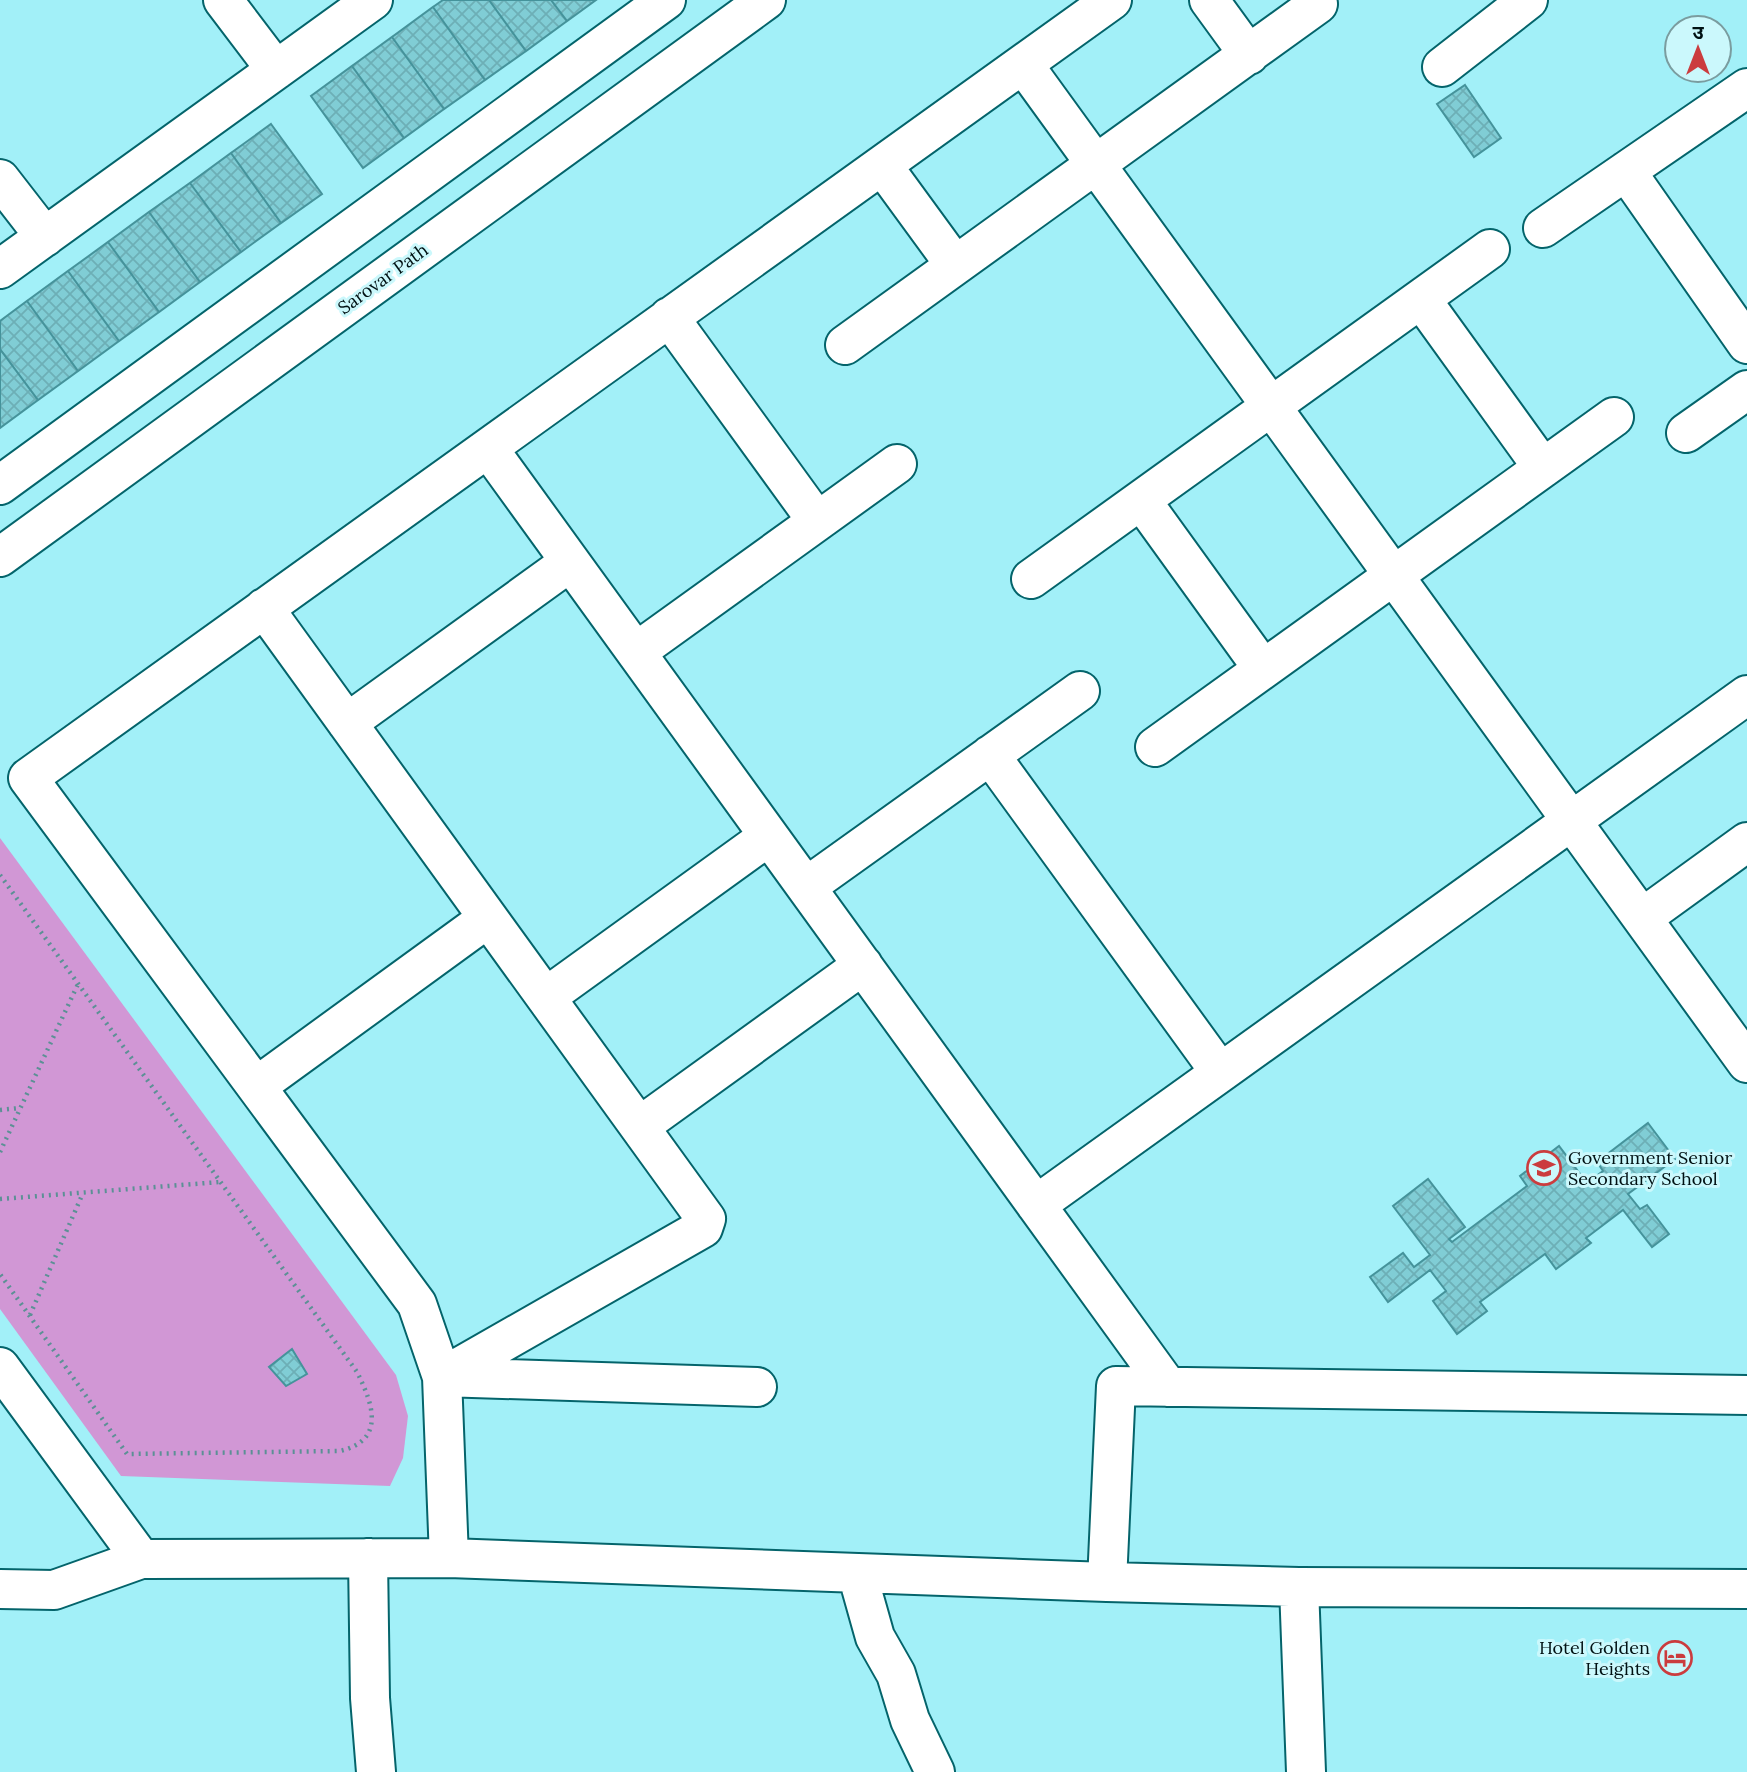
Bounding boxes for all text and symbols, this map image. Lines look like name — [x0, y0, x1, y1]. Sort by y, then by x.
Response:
north arrow — [1663, 14, 1733, 84]
text: उ — [1692, 20, 1704, 44]
street label: Sarovar Path — [333, 238, 433, 319]
place label: Government Senior Secondary School — [1568, 1146, 1732, 1190]
school or university icon: Government Senior Secondary School — [1525, 1149, 1563, 1187]
place label: Hotel Golden Heights — [1539, 1636, 1650, 1680]
hotel icon: Hotel Golden Heights — [1656, 1639, 1694, 1677]

